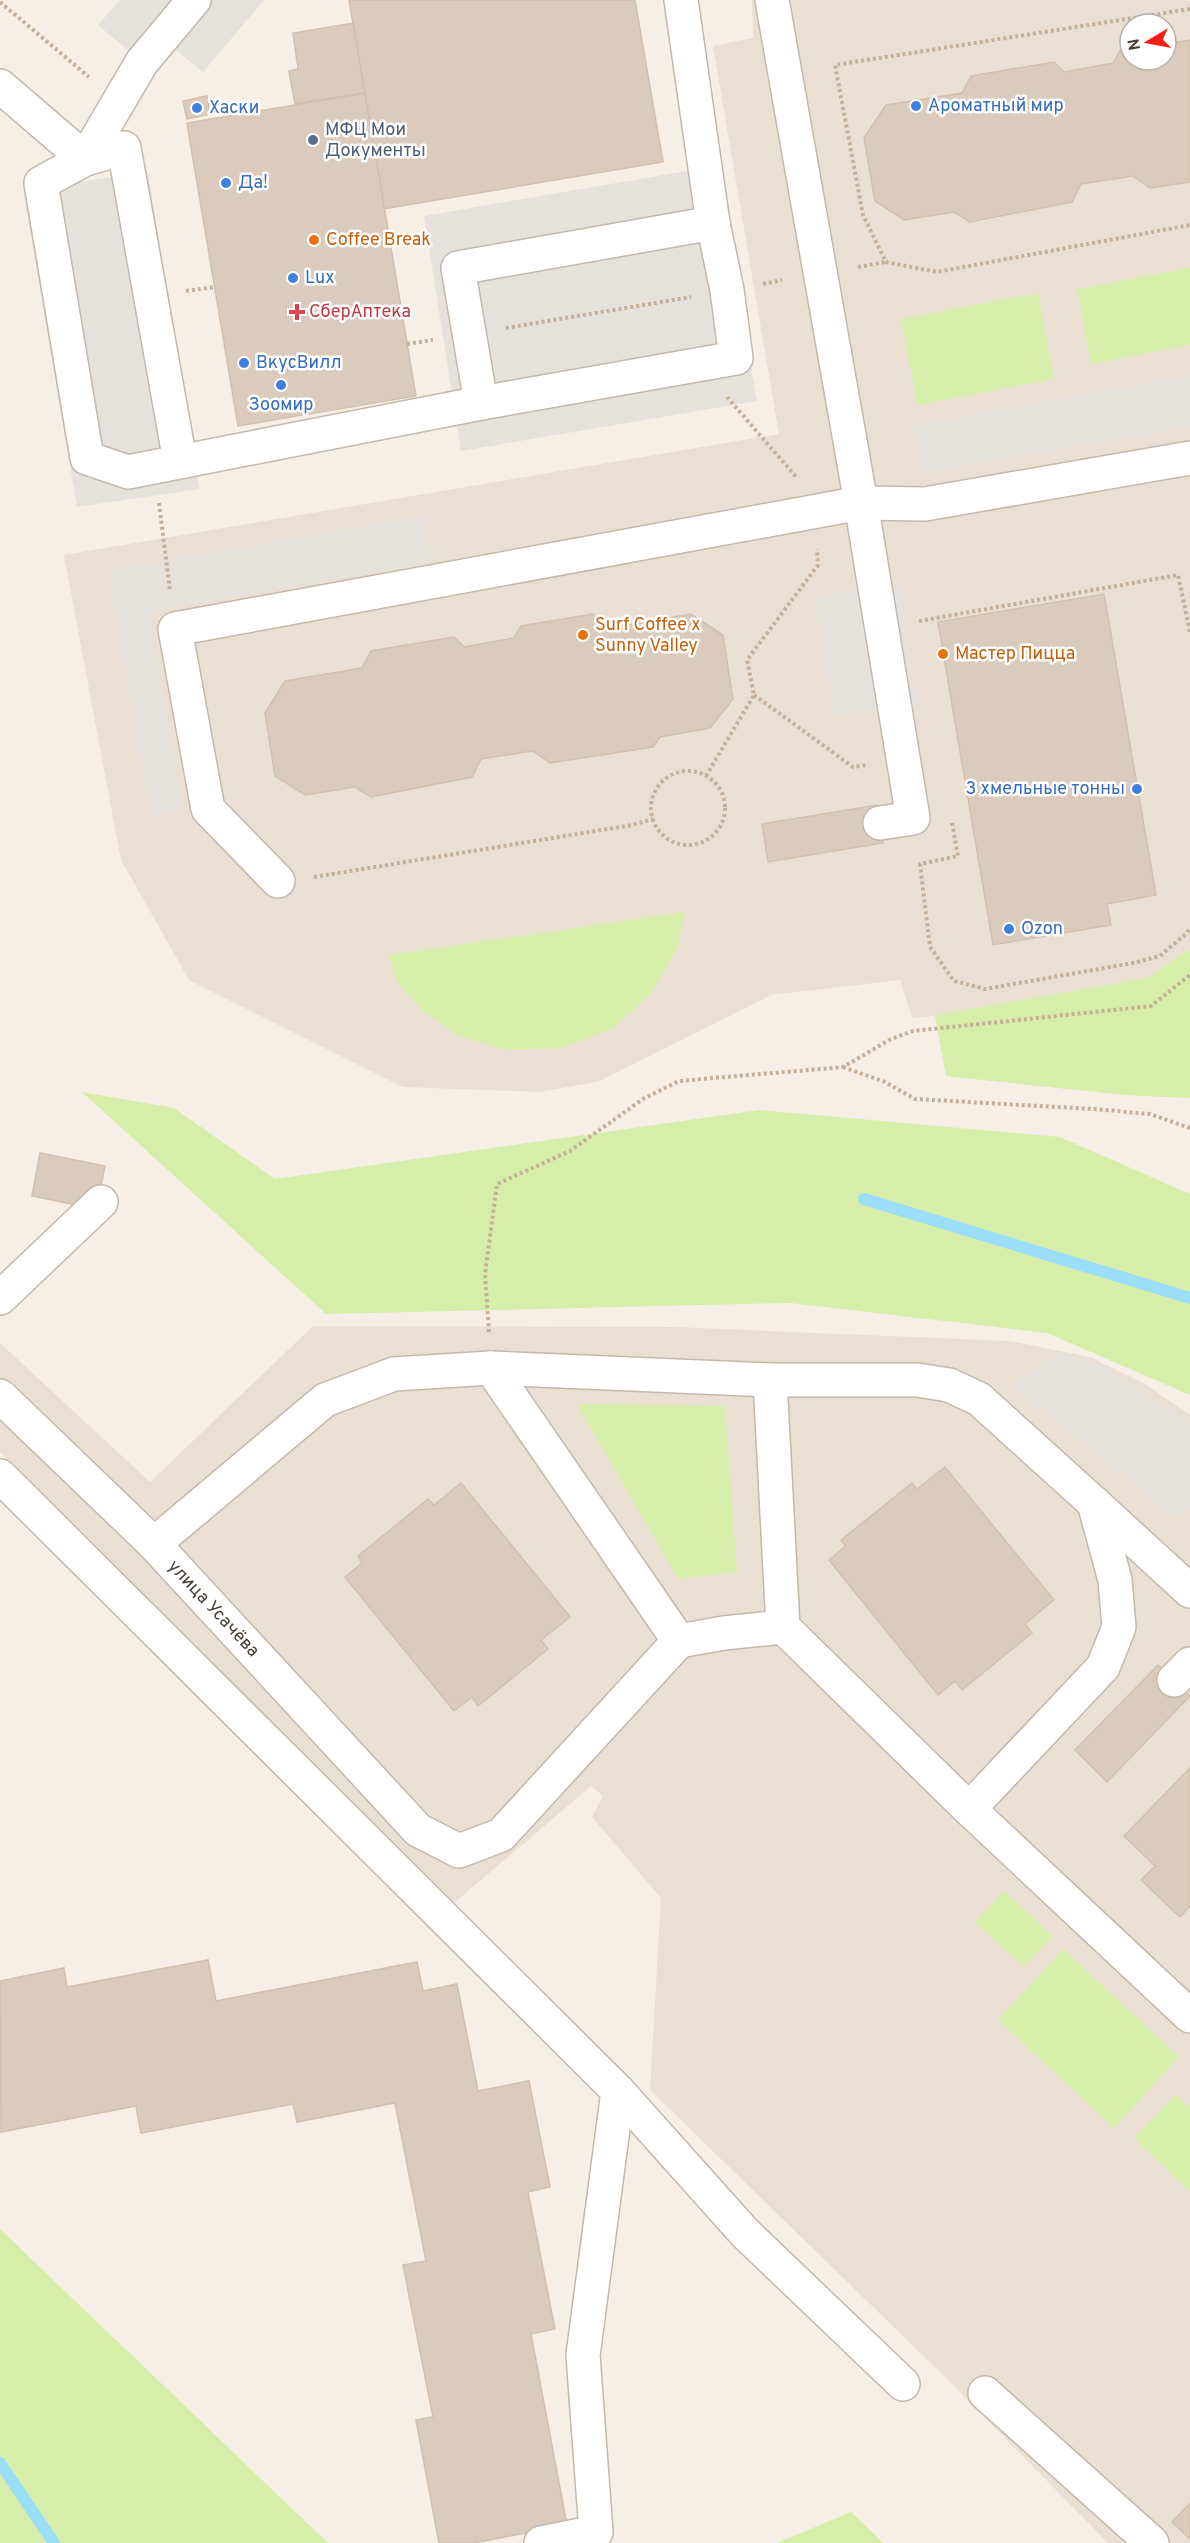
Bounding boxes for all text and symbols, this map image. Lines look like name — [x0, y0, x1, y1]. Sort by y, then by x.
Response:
north arrow — [1118, 12, 1178, 72]
text: N — [1124, 37, 1146, 52]
place label: Ароматный мир — [928, 95, 1064, 118]
place label: Хаски — [209, 97, 259, 120]
marker: Ароматный мир — [909, 99, 923, 113]
marker: Хаски — [190, 101, 204, 115]
place label: МФЦ Мои Документы — [325, 119, 426, 163]
marker: МФЦ Мои Документы — [306, 133, 320, 147]
place label: Да! — [238, 172, 268, 195]
marker: Да! — [219, 176, 233, 190]
place label: Coffee Break — [326, 229, 431, 252]
marker: Coffee Break — [307, 233, 321, 247]
place label: Lux — [305, 267, 335, 290]
marker: Lux — [286, 271, 300, 285]
place label: СберАптека — [309, 301, 411, 324]
marker: СберАптека — [290, 305, 304, 319]
place label: ВкусВилл — [256, 352, 341, 375]
marker: ВкусВилл — [237, 356, 251, 370]
marker: Зоомир — [274, 378, 288, 392]
place label: Зоомир — [249, 394, 313, 417]
place label: Surf Coffee x Sunny Valley — [595, 614, 701, 658]
marker: Surf Coffee x Sunny Valley — [576, 628, 590, 642]
place label: Мастер Пицца — [955, 643, 1075, 666]
marker: Мастер Пицца — [936, 647, 950, 661]
place label: 3 хмельные тонны — [966, 778, 1125, 801]
marker: 3 хмельные тонны — [1130, 782, 1144, 796]
place label: Ozon — [1021, 918, 1063, 941]
marker: Ozon — [1002, 922, 1016, 936]
street label: улица Усачёва — [162, 1556, 264, 1662]

